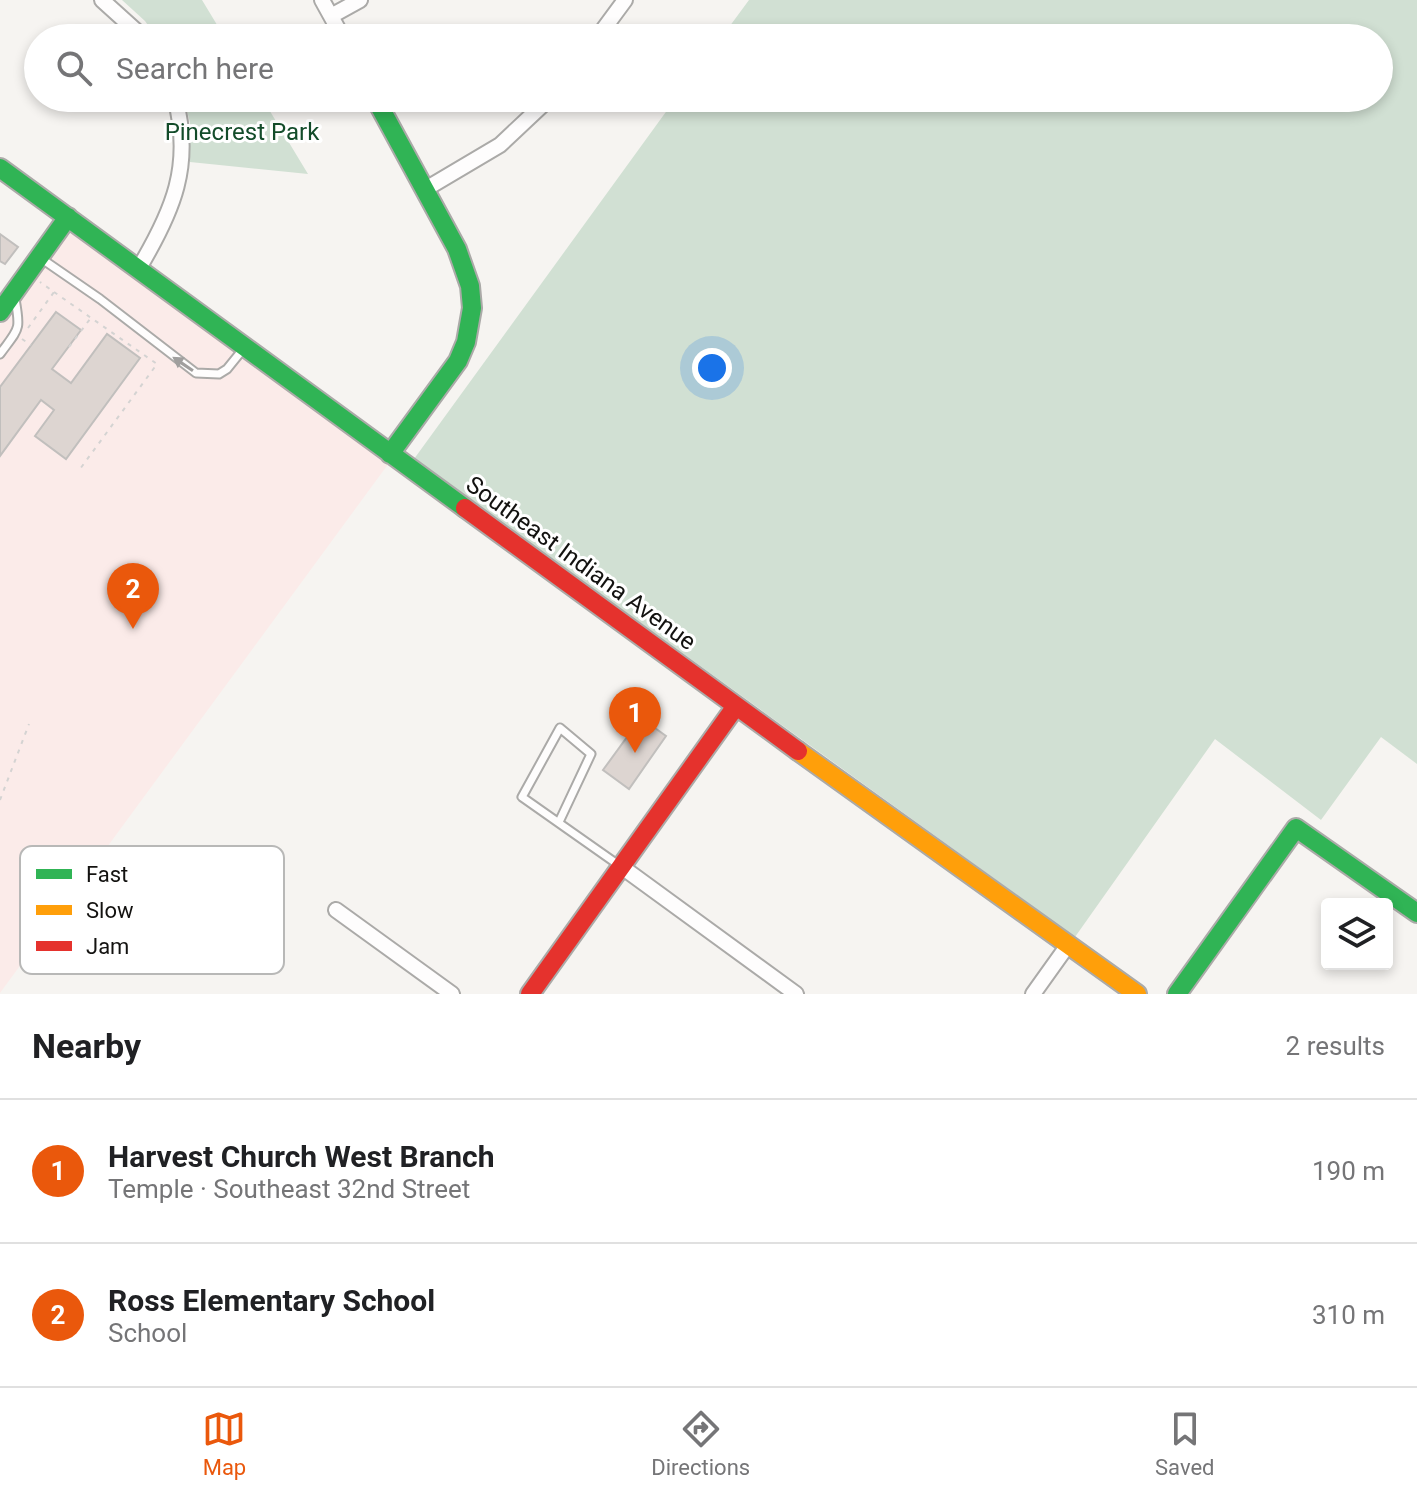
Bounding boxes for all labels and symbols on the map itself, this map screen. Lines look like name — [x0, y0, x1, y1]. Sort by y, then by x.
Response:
park label: Pinecrest Park — [165, 118, 320, 146]
your location — [692, 348, 732, 388]
one-way arrow — [172, 357, 194, 372]
street label: Southeast Indiana Avenue — [461, 470, 701, 656]
pin: 2 — [107, 563, 159, 629]
pin: 1 — [609, 687, 661, 753]
legend — [20, 846, 284, 974]
text: Fast — [86, 862, 128, 887]
text: Slow — [86, 898, 134, 923]
text: Jam — [86, 934, 129, 959]

